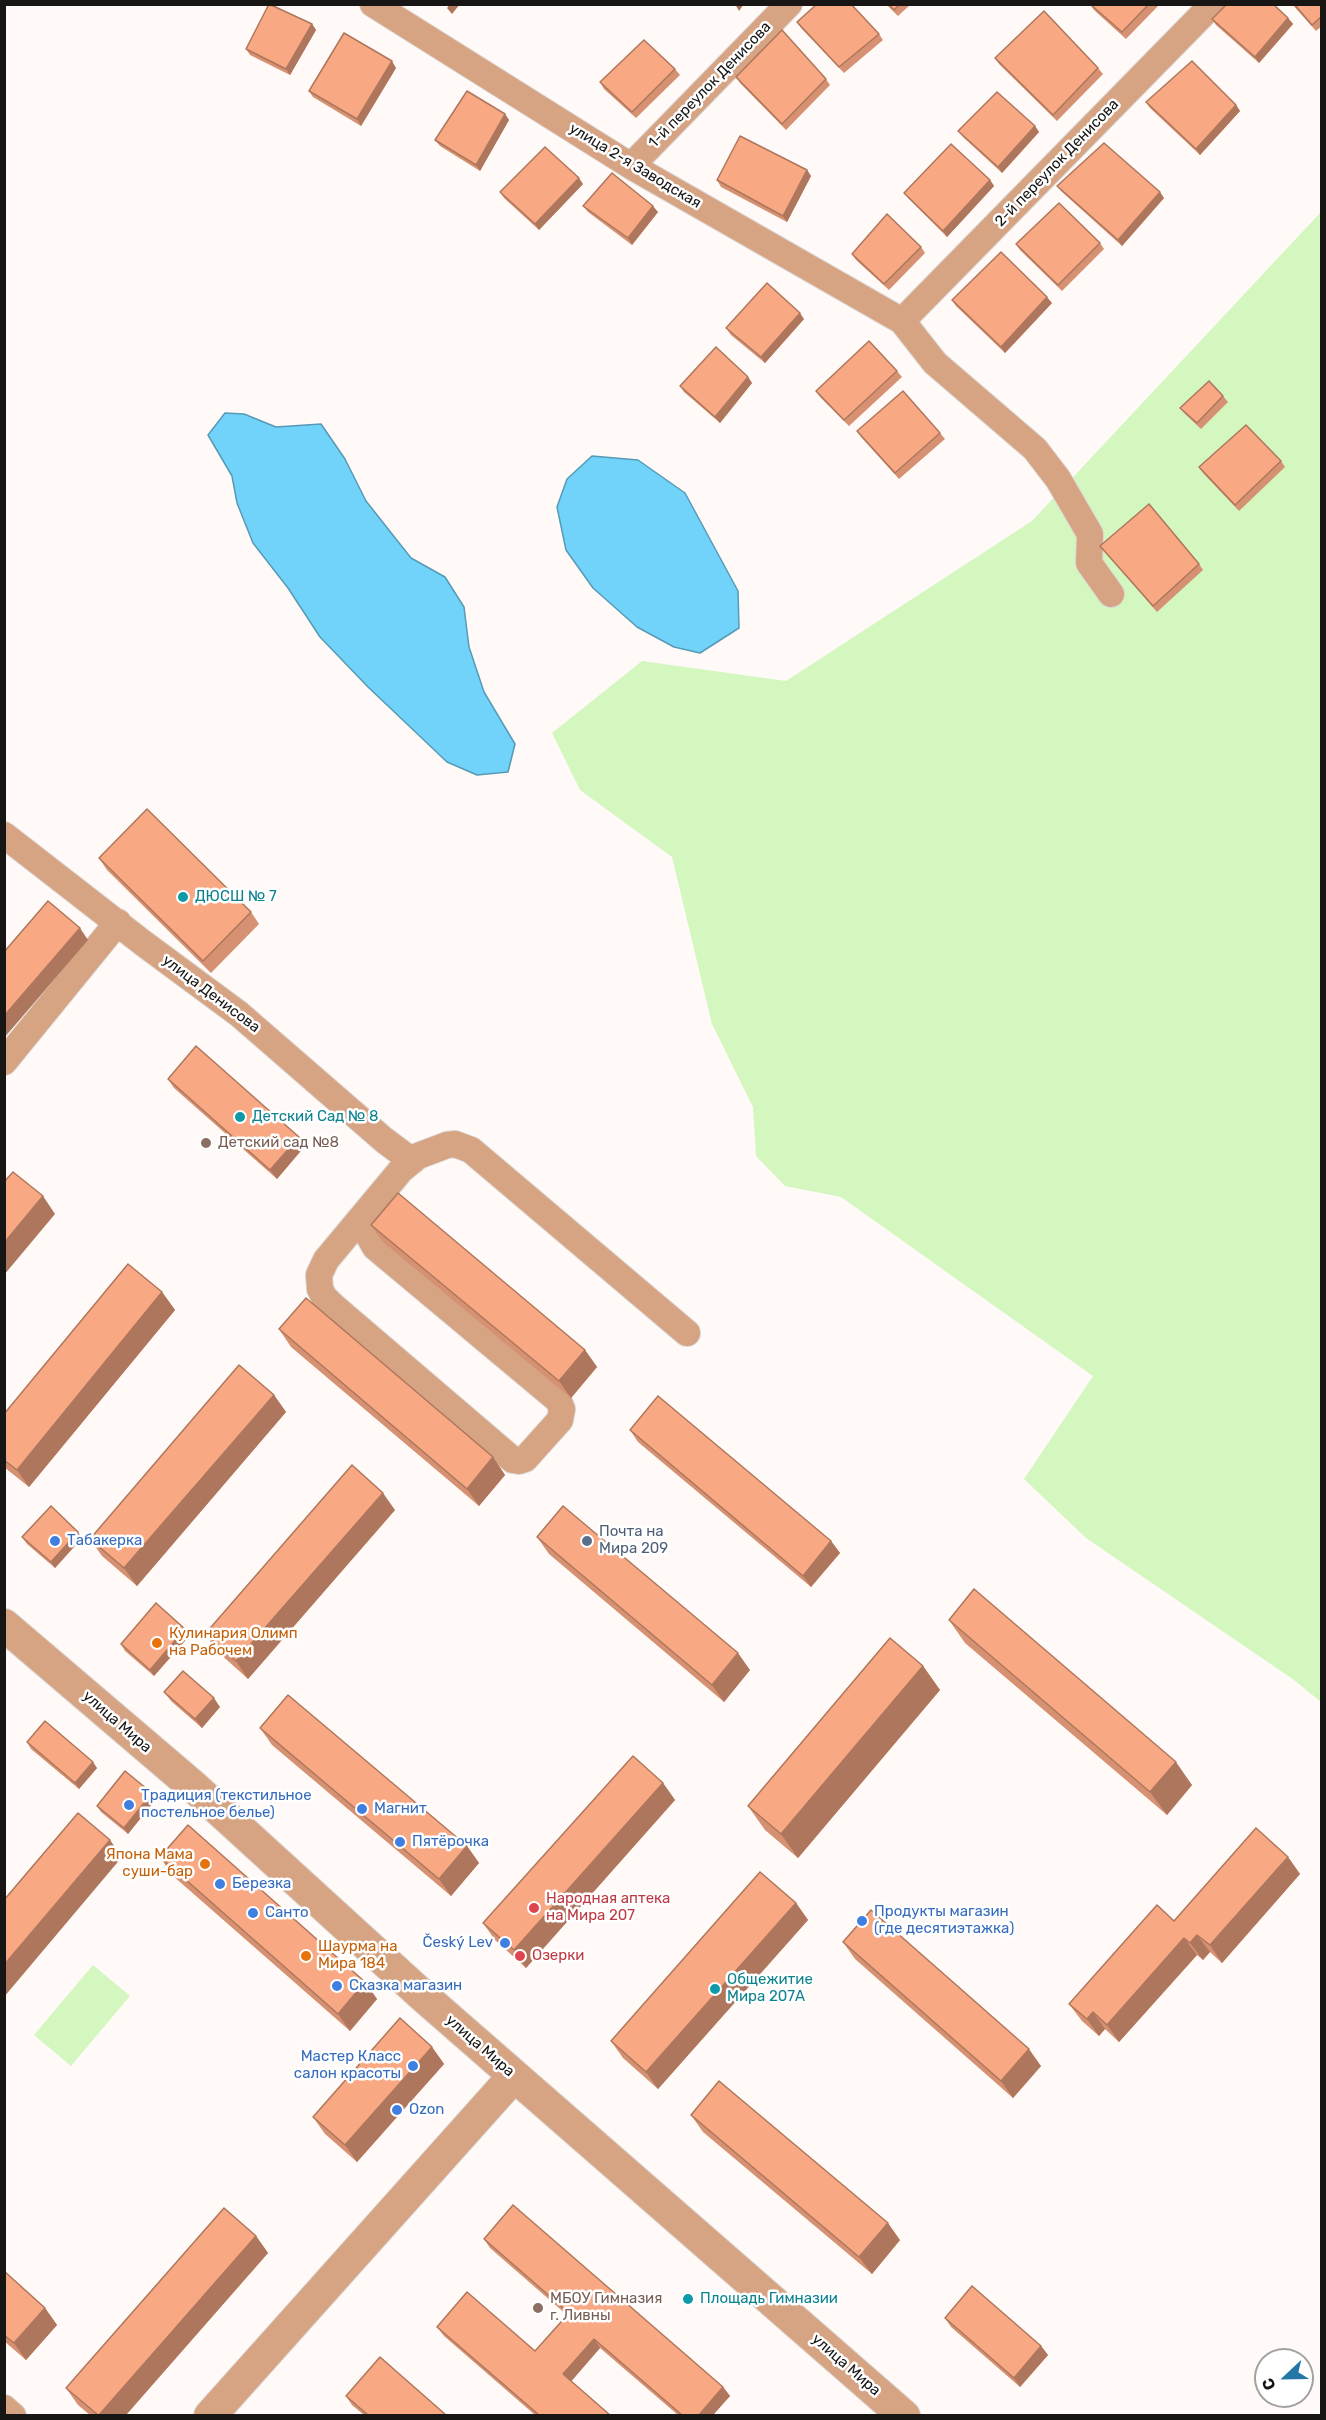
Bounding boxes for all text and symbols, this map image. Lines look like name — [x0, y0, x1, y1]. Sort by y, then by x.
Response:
street label: 1-й переулок Денисова — [645, 18, 775, 152]
street label: 2-й переулок Денисова — [991, 95, 1123, 231]
street label: улица 2-я Заводская — [566, 119, 704, 213]
place label: ДЮСШ № 7 — [195, 888, 277, 906]
marker: ДЮСШ № 7 — [176, 890, 190, 904]
street label: улица Денисова — [159, 951, 263, 1037]
place label: Детский Сад № 8 — [252, 1108, 378, 1126]
marker: Детский Сад № 8 — [233, 1110, 247, 1124]
place label: Детский сад №8 — [218, 1134, 339, 1152]
marker: Детский сад №8 — [199, 1136, 213, 1150]
place label: Почта на Мира 209 — [599, 1523, 668, 1558]
place label: Табакерка — [67, 1532, 142, 1550]
marker: Табакерка — [48, 1534, 62, 1548]
marker: Почта на Мира 209 — [580, 1534, 594, 1548]
place label: Кулинария Олимп на Рабочем — [169, 1625, 298, 1660]
marker: Кулинария Олимп на Рабочем — [150, 1636, 164, 1650]
street label: улица Мира — [79, 1687, 155, 1757]
place label: Традиция (текстильное постельное белье) — [141, 1787, 312, 1822]
marker: Традиция (текстильное постельное белье) — [122, 1798, 136, 1812]
place label: Магнит — [374, 1800, 427, 1818]
marker: Магнит — [355, 1802, 369, 1816]
place label: Пятёрочка — [412, 1833, 489, 1851]
marker: Пятёрочка — [393, 1835, 407, 1849]
place label: Япона Мама суши-бар — [106, 1846, 193, 1881]
marker: Япона Мама суши-бар — [198, 1857, 212, 1871]
place label: Березка — [232, 1875, 291, 1893]
marker: Березка — [213, 1877, 227, 1891]
place label: Народная аптека на Мира 207 — [546, 1890, 670, 1925]
marker: Народная аптека на Мира 207 — [527, 1901, 541, 1915]
place label: Продукты магазин (где десятиэтажка) — [874, 1903, 1014, 1938]
place label: Санто — [265, 1904, 309, 1922]
marker: Санто — [246, 1906, 260, 1920]
marker: Продукты магазин (где десятиэтажка) — [855, 1914, 869, 1928]
place label: Český Lev — [423, 1934, 493, 1952]
marker: Český Lev — [498, 1936, 512, 1950]
place label: Шаурма на Мира 184 — [318, 1938, 397, 1973]
place label: Озерки — [532, 1947, 584, 1965]
marker: Шаурма на Мира 184 — [299, 1949, 313, 1963]
marker: Озерки — [513, 1949, 527, 1963]
place label: Общежитие Мира 207А — [727, 1971, 813, 2006]
place label: Сказка магазин — [349, 1977, 462, 1995]
marker: Сказка магазин — [330, 1979, 344, 1993]
marker: Общежитие Мира 207А — [708, 1982, 722, 1996]
street label: улица Мира — [442, 2011, 518, 2081]
place label: Мастер Класс салон красоты — [294, 2048, 401, 2083]
marker: Мастер Класс салон красоты — [406, 2059, 420, 2073]
place label: Ozon — [409, 2101, 444, 2119]
marker: Ozon — [390, 2103, 404, 2117]
place label: МБОУ Гимназия г. Ливны — [550, 2290, 662, 2325]
place label: Площадь Гимназии — [700, 2290, 838, 2308]
marker: Площадь Гимназии — [681, 2292, 695, 2306]
marker: МБОУ Гимназия г. Ливны — [531, 2301, 545, 2315]
street label: улица Мира — [808, 2330, 884, 2400]
north arrow — [1254, 2348, 1314, 2408]
text: С — [1258, 2375, 1280, 2393]

